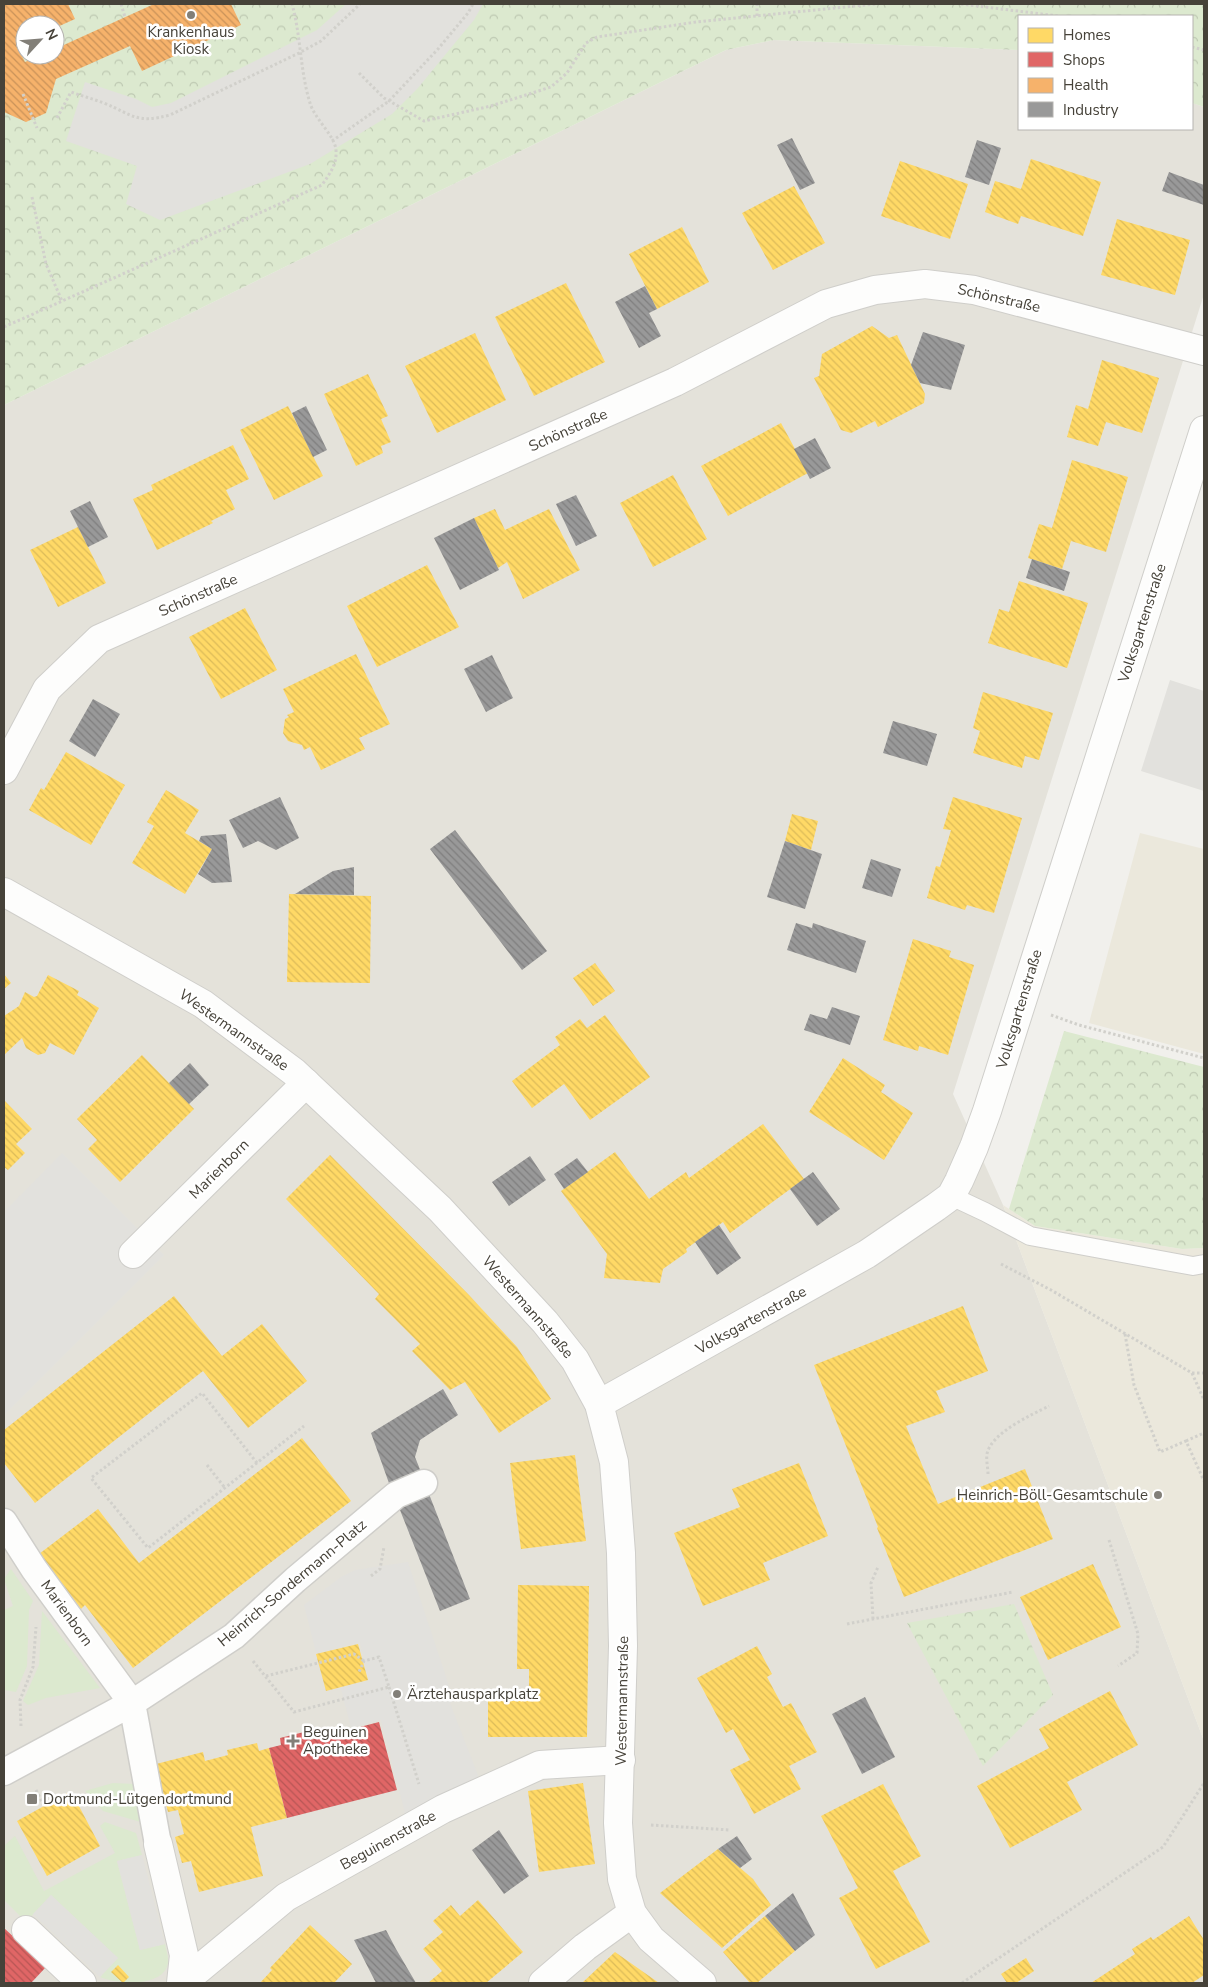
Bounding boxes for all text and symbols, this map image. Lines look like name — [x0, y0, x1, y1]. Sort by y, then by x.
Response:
marker: Krankenhaus Kiosk — [185, 9, 197, 21]
north arrow — [15, 15, 65, 65]
legend — [1018, 15, 1193, 130]
place label: Krankenhaus Kiosk — [147, 22, 235, 59]
text: Homes — [1063, 25, 1111, 45]
text: N — [40, 26, 62, 43]
text: Shops — [1063, 50, 1105, 70]
text: Health — [1063, 75, 1108, 95]
text: Industry — [1063, 100, 1119, 120]
street label: Schönstraße — [956, 279, 1042, 317]
street label: Schönstraße — [525, 404, 611, 456]
street label: Volksgartenstraße — [1113, 561, 1171, 686]
street label: Schönstraße — [155, 569, 241, 621]
street label: Volksgartenstraße — [991, 947, 1047, 1072]
street label: Westermannstraße — [175, 985, 293, 1075]
street label: Marienborn — [185, 1135, 253, 1203]
street label: Westermannstraße — [478, 1251, 578, 1363]
street label: Volksgartenstraße — [691, 1281, 810, 1359]
place label: Heinrich-Böll-Gesamtschule — [957, 1485, 1148, 1505]
marker: Heinrich-Böll-Gesamtschule — [1152, 1489, 1164, 1501]
street label: Heinrich-Sondermann-Platz — [213, 1515, 371, 1651]
street label: Marienborn — [36, 1576, 98, 1650]
street label: Westermannstraße — [611, 1636, 633, 1766]
place label: Ärztehausparkplatz — [407, 1684, 538, 1704]
marker: Ärztehausparkplatz — [391, 1688, 403, 1700]
place label: Beguinen Apotheke — [303, 1722, 368, 1759]
marker: Beguinen Apotheke — [287, 1735, 299, 1747]
place label: Dortmund-Lütgendortmund — [43, 1789, 232, 1809]
marker: Dortmund-Lütgendortmund — [25, 1792, 39, 1806]
street label: Beguinenstraße — [337, 1805, 440, 1875]

